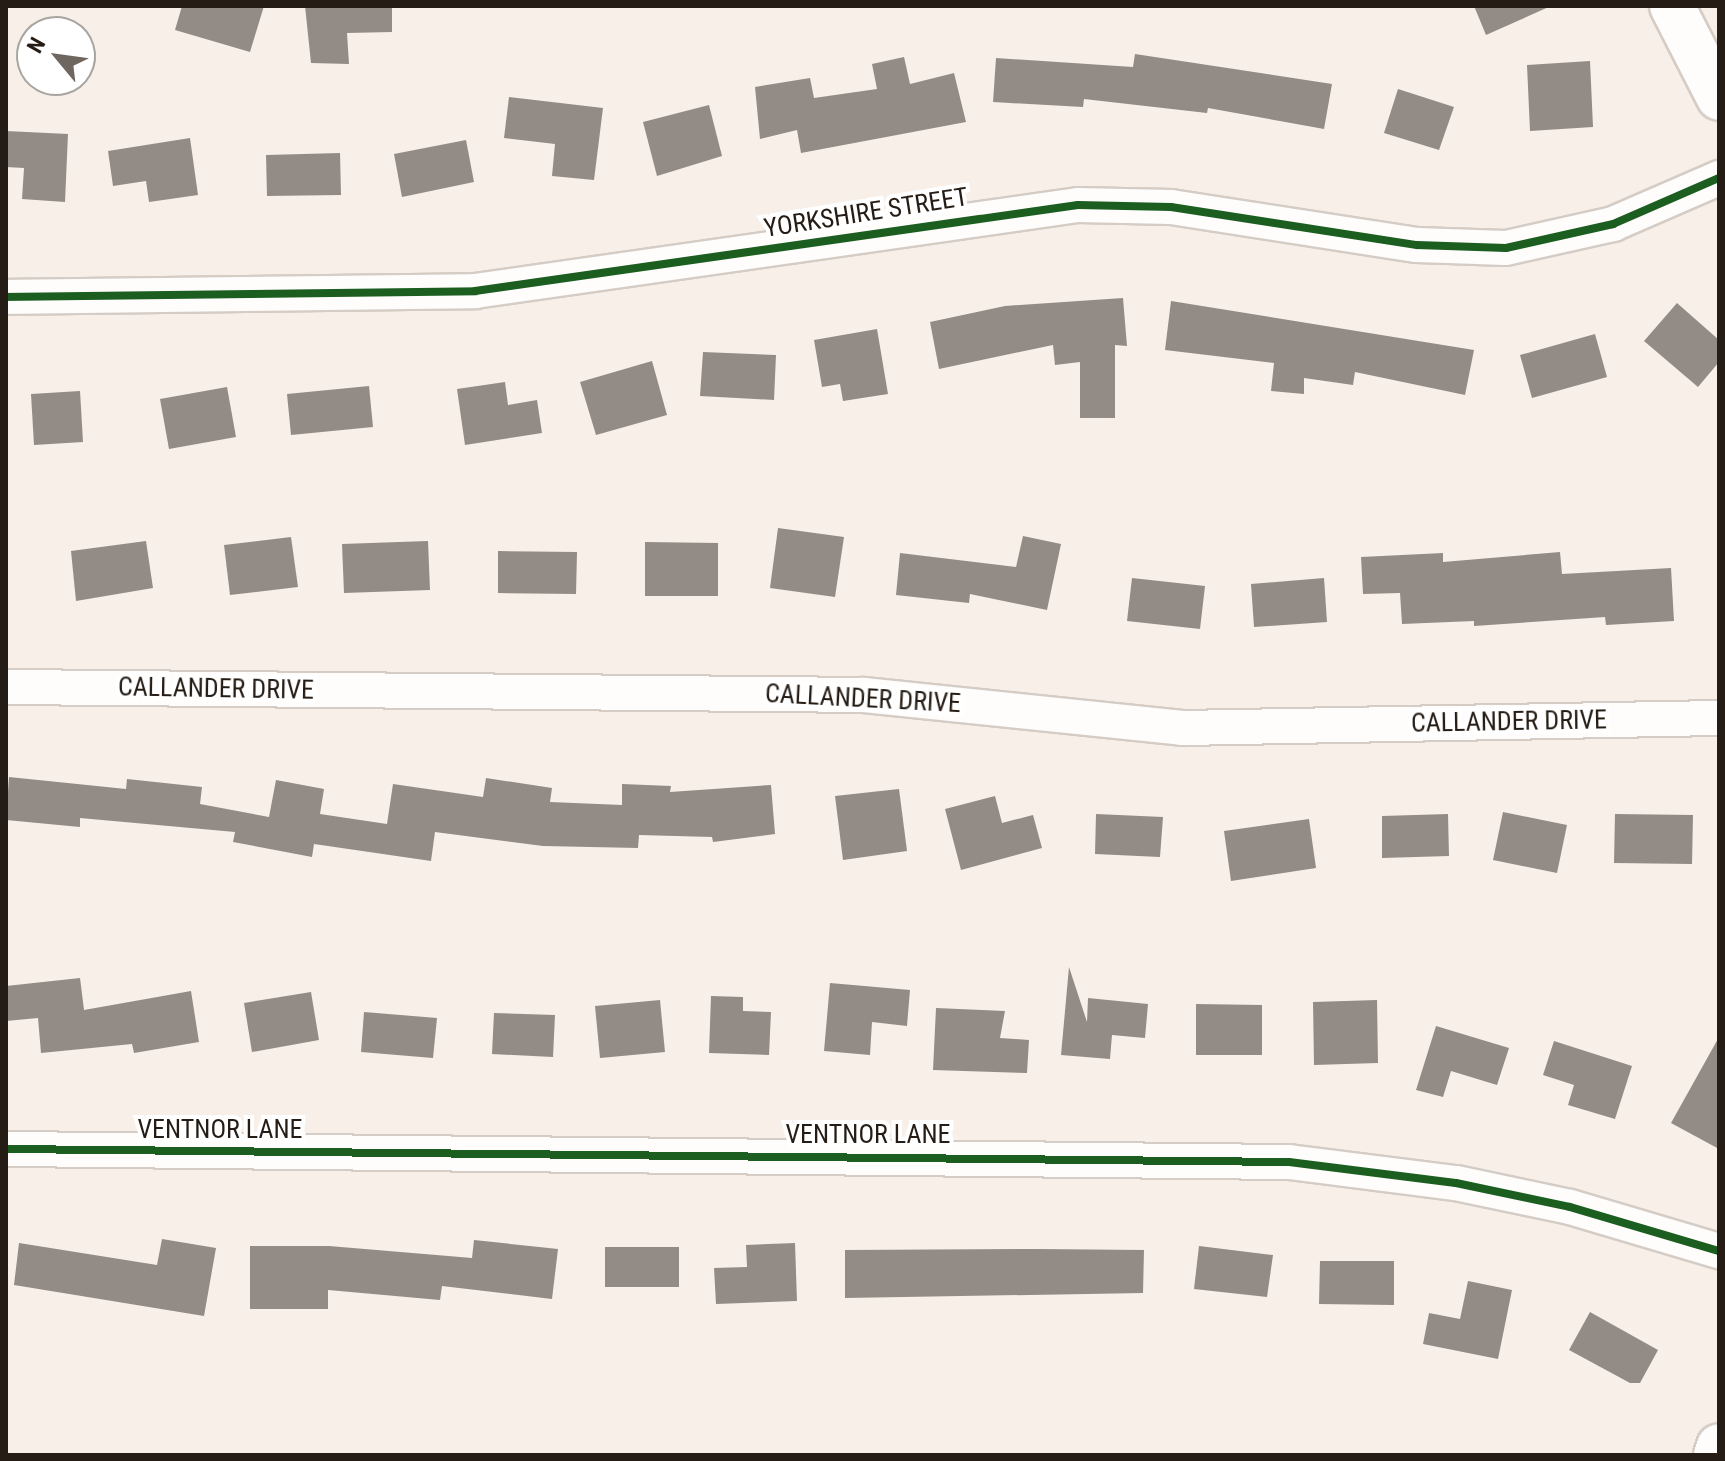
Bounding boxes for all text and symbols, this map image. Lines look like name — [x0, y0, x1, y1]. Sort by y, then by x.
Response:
north arrow — [16, 16, 96, 96]
text: N — [22, 33, 51, 57]
street label: YORKSHIRE STREET — [762, 181, 970, 245]
street label: CALLANDER DRIVE — [118, 672, 314, 706]
street label: CALLANDER DRIVE — [764, 678, 962, 720]
street label: CALLANDER DRIVE — [1411, 705, 1607, 739]
street label: VENTNOR LANE — [138, 1114, 302, 1146]
street label: VENTNOR LANE — [786, 1119, 950, 1151]

